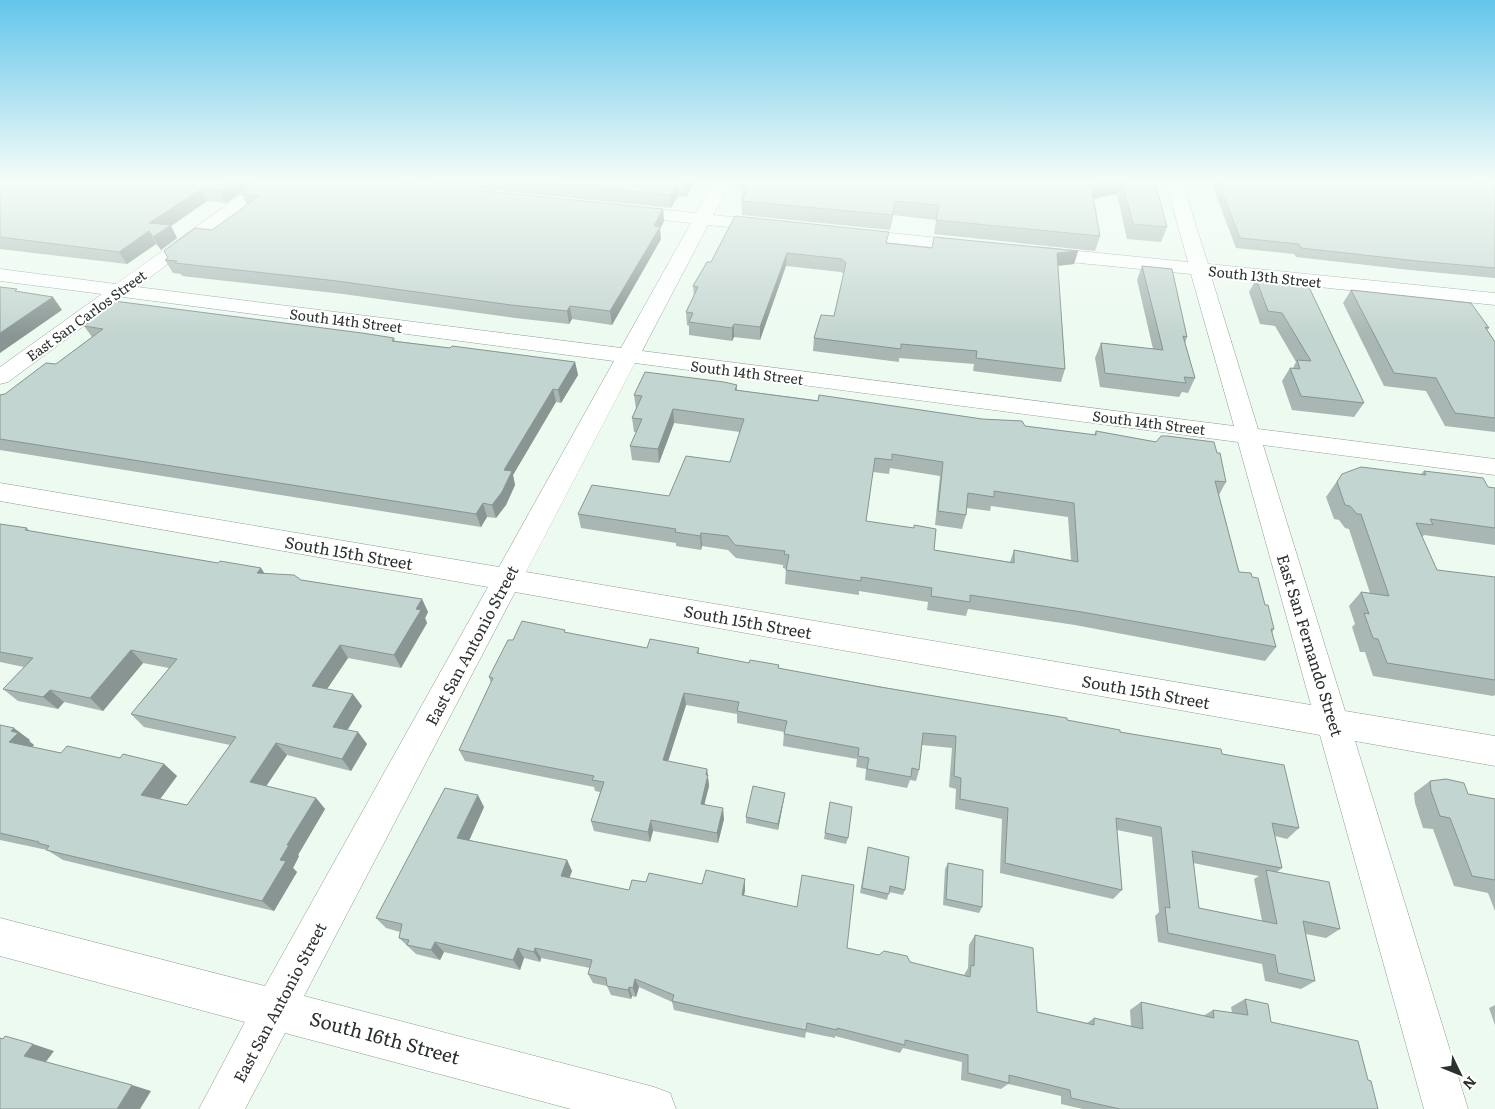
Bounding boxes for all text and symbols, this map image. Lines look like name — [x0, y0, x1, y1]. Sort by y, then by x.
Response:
street label: South 13th Street — [1207, 260, 1323, 292]
street label: East San Carlos Street — [22, 264, 150, 365]
street label: South 14th Street — [289, 303, 404, 337]
street label: South 14th Street — [690, 355, 805, 389]
street label: South 14th Street — [1092, 405, 1207, 439]
street label: South 15th Street — [283, 529, 415, 575]
street label: East San Fernando Street — [1272, 551, 1350, 740]
street label: East San Antonio Street — [419, 560, 524, 729]
street label: South 15th Street — [682, 598, 814, 644]
street label: South 15th Street — [1080, 668, 1212, 714]
street label: East San Antonio Street — [227, 917, 332, 1086]
street label: South 16th Street — [307, 1004, 463, 1071]
north arrow — [1435, 1049, 1485, 1099]
text: N — [1459, 1072, 1482, 1095]

